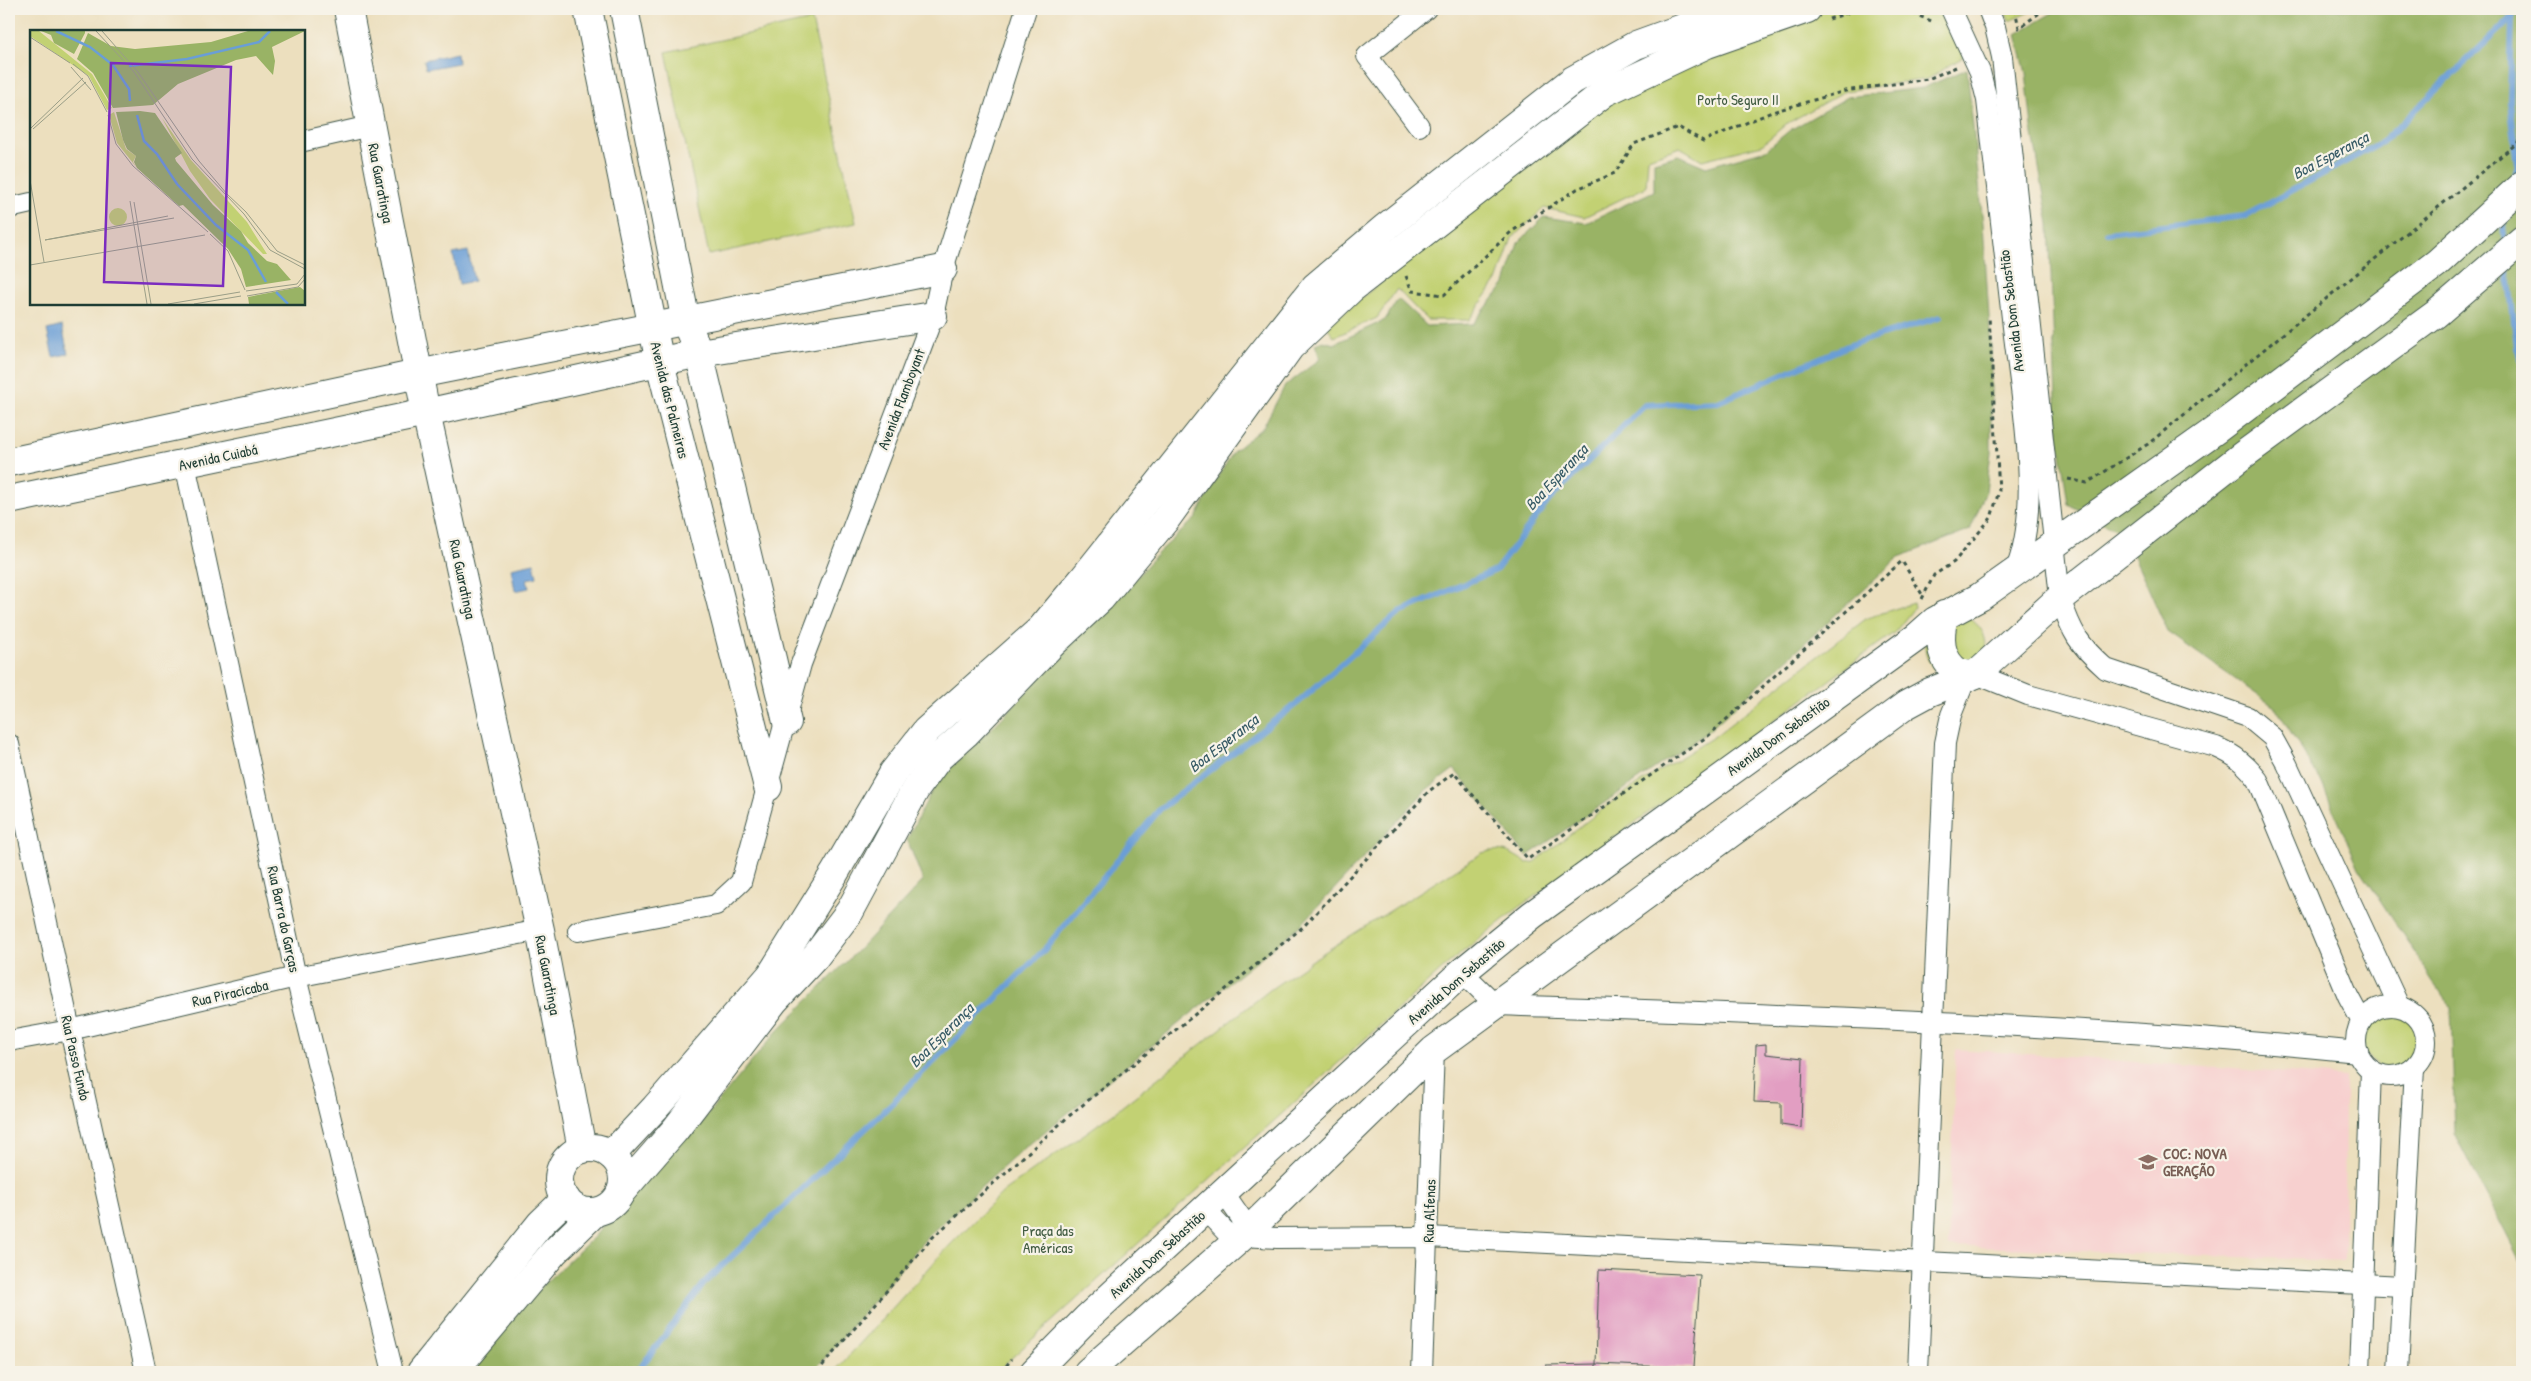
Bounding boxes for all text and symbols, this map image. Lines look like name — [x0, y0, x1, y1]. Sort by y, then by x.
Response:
inset map — [30, 30, 305, 305]
park label: Porto Seguro II — [1697, 89, 1779, 110]
water label: Boa Esperança — [2288, 125, 2373, 184]
street label: Rua Guaratinga — [363, 141, 399, 225]
street label: Avenida Dom Sebastião — [1993, 249, 2029, 373]
street label: Avenida das Palmeiras — [645, 339, 695, 461]
street label: Avenida Flamboyant — [872, 345, 930, 453]
street label: Avenida Cuiabá — [177, 438, 259, 476]
water label: Boa Esperança — [1520, 438, 1594, 515]
street label: Rua Guaratinga — [444, 537, 482, 621]
street label: Avenida Dom Sebastião — [1722, 691, 1834, 781]
water label: Boa Esperança — [1183, 708, 1264, 777]
street label: Rua Barra do Garças — [262, 864, 306, 974]
street label: Rua Guaratinga — [530, 933, 566, 1017]
street label: Avenida Dom Sebastião — [1403, 933, 1509, 1029]
street label: Rua Piracicaba — [190, 974, 270, 1012]
water label: Boa Esperança — [904, 997, 979, 1072]
street label: Rua Passo Fundo — [56, 1013, 96, 1103]
place label: COC: NOVA GERAÇÃO — [2163, 1143, 2227, 1181]
school or university icon: COC: NOVA GERAÇÃO — [2137, 1151, 2159, 1173]
street label: Rua Alfenas — [1417, 1179, 1441, 1243]
street label: Avenida Dom Sebastião — [1104, 1205, 1210, 1303]
park label: Praça das Américas — [1022, 1220, 1074, 1258]

